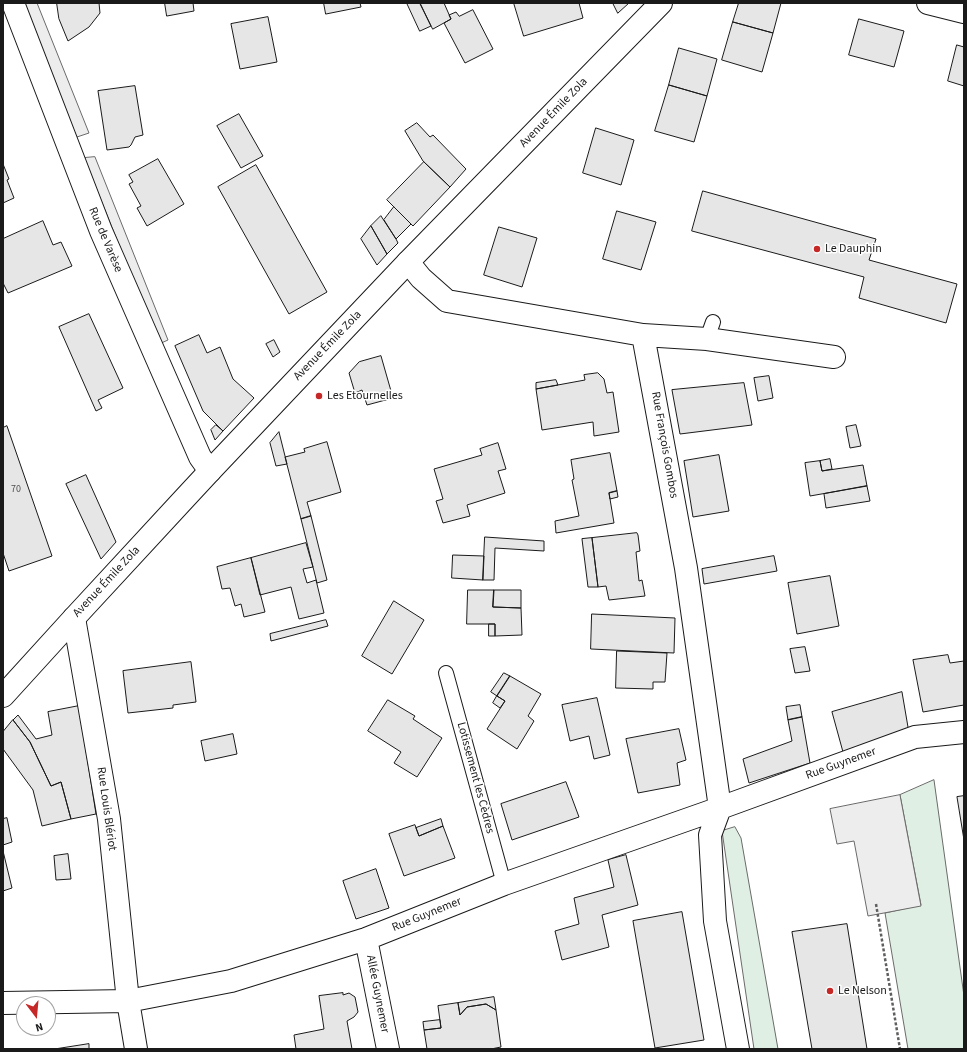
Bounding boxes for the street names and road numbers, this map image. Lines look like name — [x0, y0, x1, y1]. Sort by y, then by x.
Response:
street label: Avenue Émile Zola — [517, 75, 591, 151]
street label: Rue de Varèse — [85, 205, 125, 275]
street label: Avenue Émile Zola — [291, 308, 365, 384]
street label: Rue François Gombos — [648, 391, 680, 499]
street label: Avenue Émile Zola — [70, 544, 144, 620]
street label: Lotissement les Cèdres — [453, 721, 497, 835]
street label: Rue Guynemer — [804, 745, 878, 783]
street label: Rue Louis Blériot — [93, 766, 119, 852]
street label: Rue Guynemer — [390, 894, 464, 936]
street label: Allée Guynemer — [362, 954, 392, 1034]

